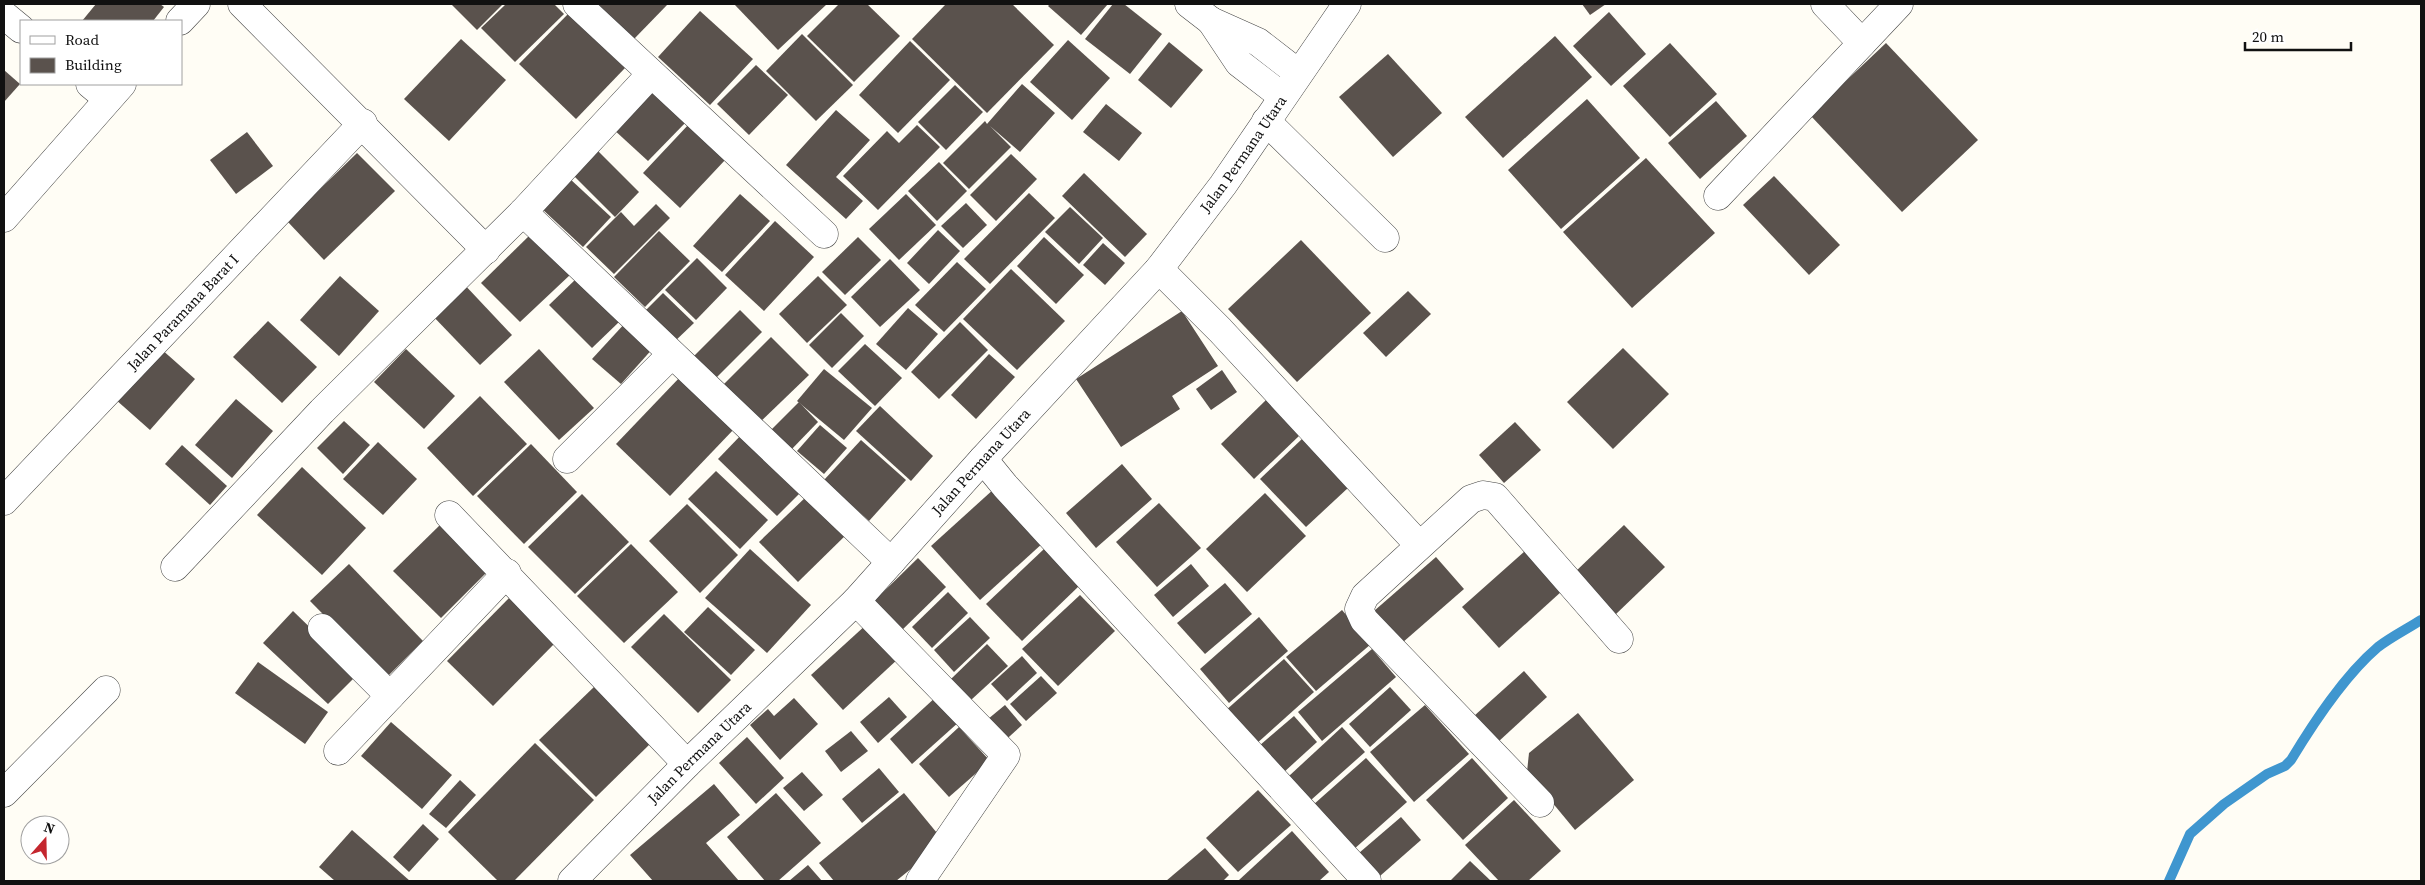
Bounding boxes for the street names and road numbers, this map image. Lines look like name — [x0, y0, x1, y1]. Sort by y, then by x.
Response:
street label: Jalan Permana Utara — [1194, 91, 1291, 217]
street label: Jalan Paramana Barat I — [121, 249, 243, 376]
street label: Jalan Permana Utara — [926, 403, 1035, 520]
street label: Jalan Permana Utara — [642, 696, 756, 809]

